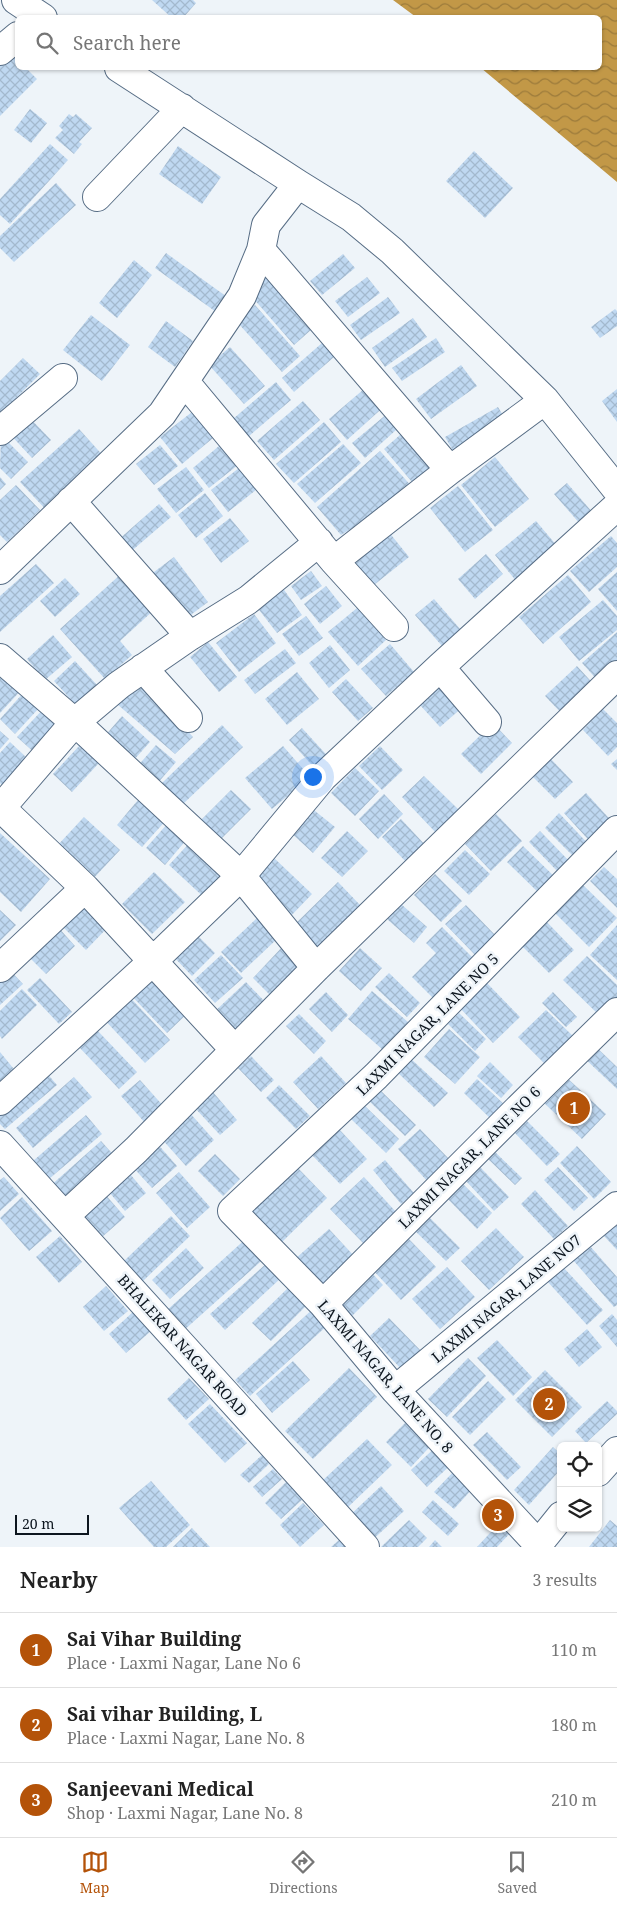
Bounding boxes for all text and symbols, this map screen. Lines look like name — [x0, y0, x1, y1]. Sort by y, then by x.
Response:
search box — [15, 15, 602, 70]
icon: search — [33, 29, 61, 57]
text: Search here — [73, 30, 181, 56]
your location — [300, 764, 326, 790]
street label: LAXMI NAGAR, LANE NO 5 — [352, 949, 502, 1099]
street label: LAXMI NAGAR, LANE NO 6 — [394, 1082, 544, 1232]
pin: 1 — [558, 1089, 590, 1127]
street label: LAXMI NAGAR, LANE NO7 — [427, 1229, 585, 1367]
street label: BHALEKAR NAGAR ROAD — [114, 1270, 252, 1420]
street label: LAXMI NAGAR, LANE NO. 8 — [314, 1295, 458, 1457]
pin: 2 — [533, 1385, 565, 1423]
map controls — [557, 1442, 602, 1532]
button: locate — [557, 1442, 602, 1487]
button: layers — [557, 1487, 602, 1532]
pin: 3 — [482, 1496, 514, 1534]
scale bar — [15, 1512, 89, 1535]
text: 20 m — [22, 1514, 55, 1533]
text: Nearby — [20, 1566, 98, 1594]
text: 3 results — [533, 1569, 597, 1591]
text: Sai Vihar Building — [67, 1626, 241, 1652]
text: 1 — [31, 1639, 41, 1661]
text: 110 m — [551, 1639, 597, 1661]
text: Place · Laxmi Nagar, Lane No 6 — [67, 1652, 301, 1674]
text: Sai vihar Building, L — [67, 1701, 262, 1727]
text: 2 — [31, 1714, 41, 1736]
text: 180 m — [551, 1714, 597, 1736]
text: Place · Laxmi Nagar, Lane No. 8 — [67, 1727, 305, 1749]
text: Sanjeevani Medical — [67, 1776, 254, 1802]
text: 3 — [31, 1789, 41, 1811]
text: 210 m — [551, 1789, 597, 1811]
text: Shop · Laxmi Nagar, Lane No. 8 — [67, 1802, 303, 1824]
tab: Map — [80, 1848, 109, 1897]
tab: Directions — [269, 1848, 338, 1897]
tab: Saved — [497, 1848, 537, 1897]

